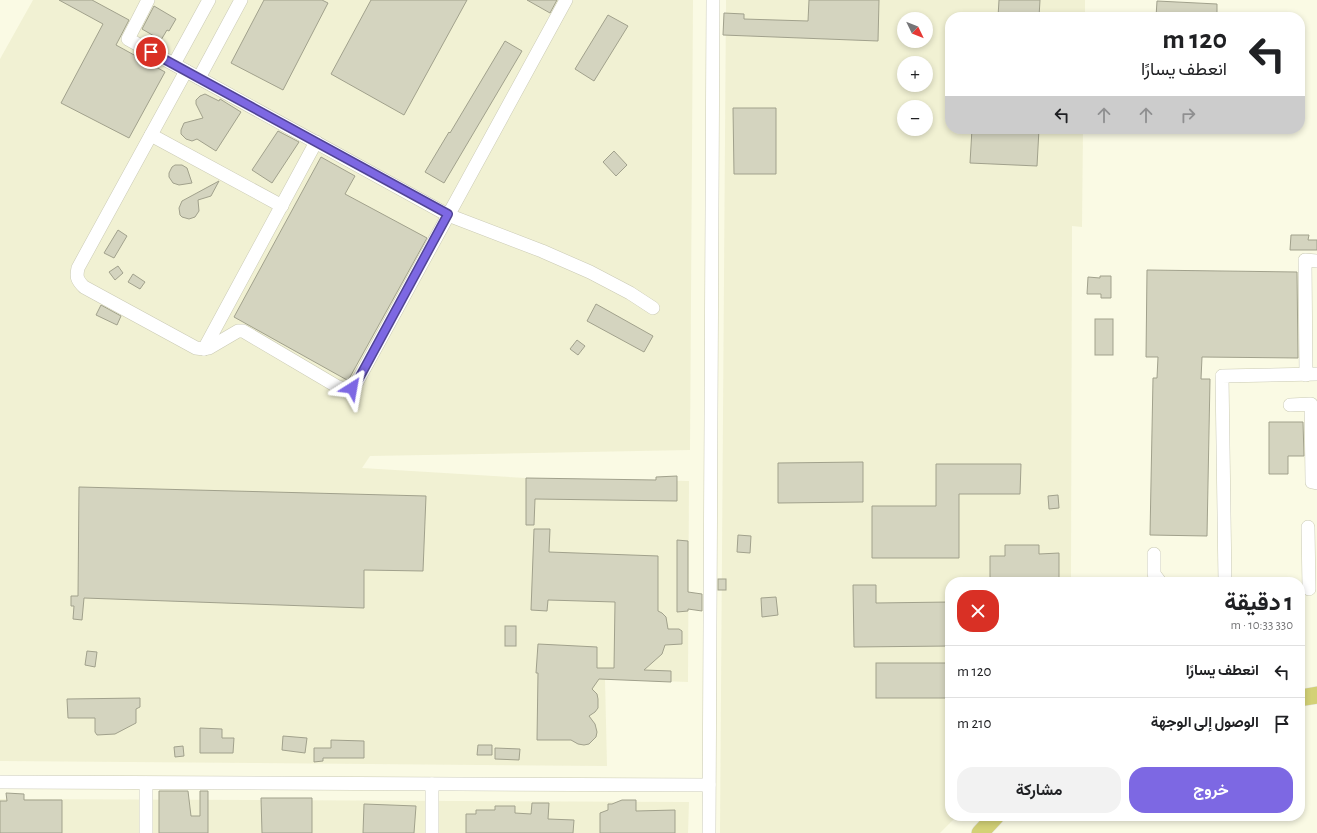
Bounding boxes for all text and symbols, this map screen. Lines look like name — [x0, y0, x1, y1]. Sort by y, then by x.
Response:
north arrow — [897, 12, 933, 48]
map controls — [897, 12, 933, 136]
text: 120 m — [1162, 26, 1227, 54]
icon: left — [1241, 28, 1293, 80]
pin — [134, 35, 168, 69]
icon: arrive — [140, 41, 162, 63]
button: + — [897, 56, 933, 92]
text: انعطف يسارًا — [1141, 61, 1227, 79]
button: − — [897, 100, 933, 136]
icon: left — [1051, 104, 1073, 126]
icon: ahead — [1093, 104, 1115, 126]
icon: ahead — [1135, 104, 1157, 126]
icon: right — [1177, 104, 1199, 126]
position arrow — [331, 367, 373, 409]
button: close — [957, 590, 999, 632]
text: 1 دقيقة — [1224, 591, 1293, 615]
text: 330 m · 10:33 — [1231, 619, 1293, 632]
icon: left — [1271, 661, 1293, 683]
text: انعطف يسارًا — [1186, 663, 1259, 678]
text: 120 m — [957, 664, 991, 679]
icon: arrive — [1271, 713, 1293, 735]
text: الوصول إلى الوجهة — [1151, 715, 1259, 730]
text: 210 m — [957, 716, 991, 731]
button: مشاركة — [957, 767, 1121, 813]
button: خروج — [1129, 767, 1293, 813]

